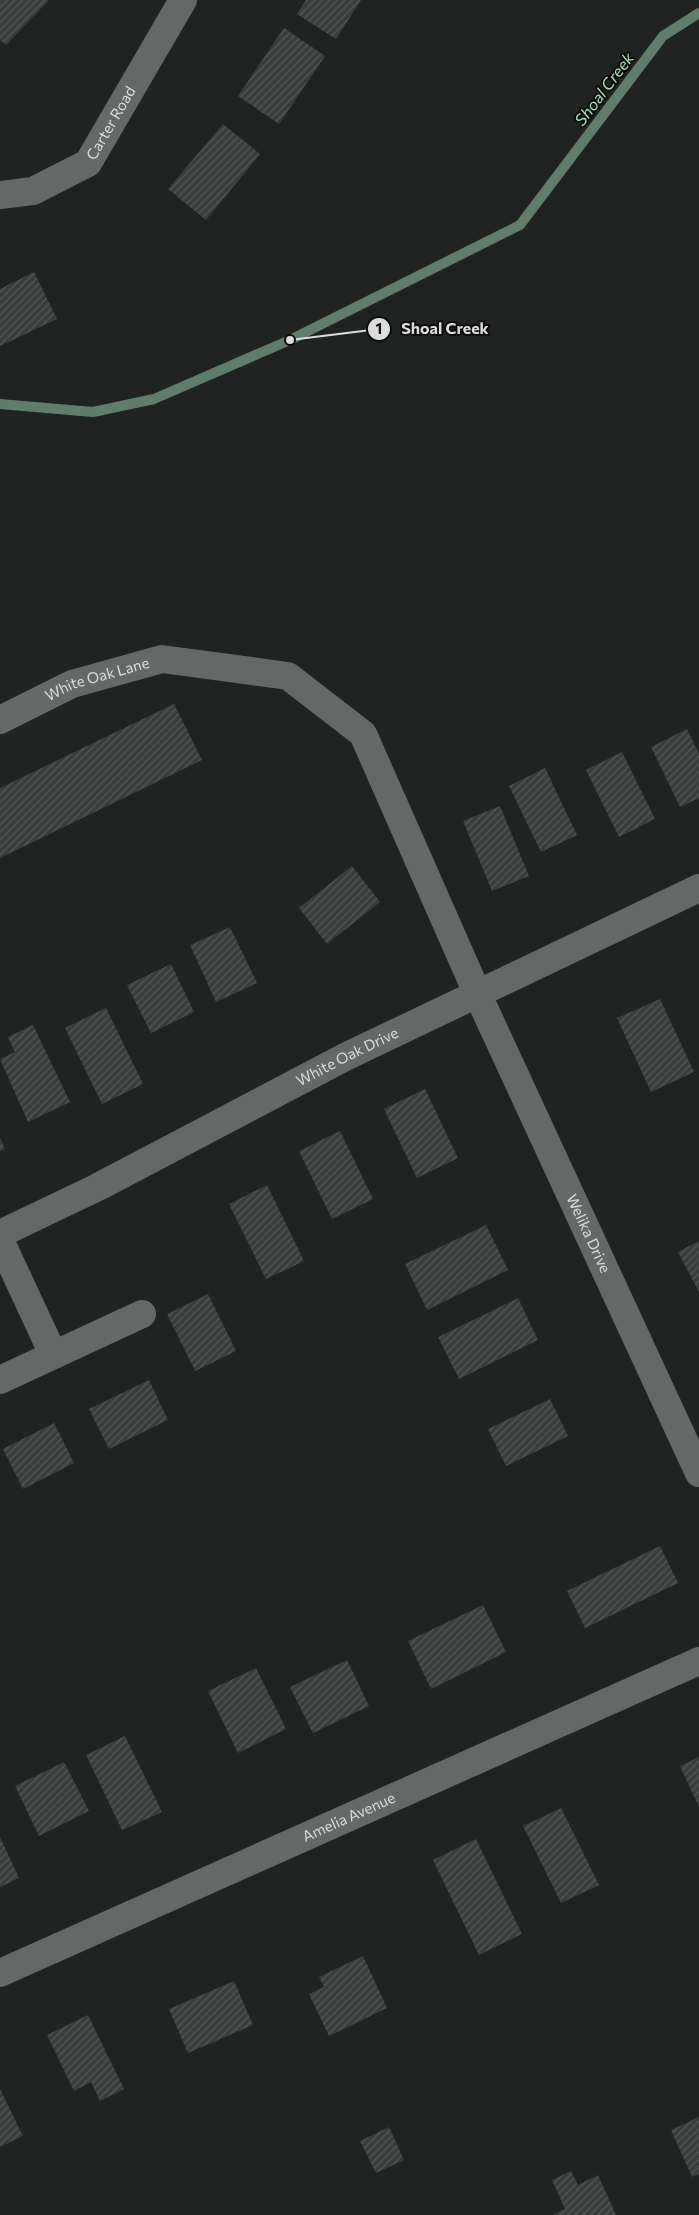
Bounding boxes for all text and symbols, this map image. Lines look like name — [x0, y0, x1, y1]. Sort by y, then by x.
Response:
water label: Shoal Creek — [570, 48, 637, 129]
street label: Carter Road — [82, 83, 139, 163]
callout: Shoal Creek — [366, 313, 499, 344]
text: Shoal Creek — [401, 318, 490, 337]
text: 1 — [376, 319, 382, 337]
street label: White Oak Lane — [42, 653, 151, 704]
street label: White Oak Drive — [293, 1023, 401, 1089]
street label: Welika Drive — [563, 1191, 615, 1276]
street label: Amelia Avenue — [299, 1788, 398, 1845]

